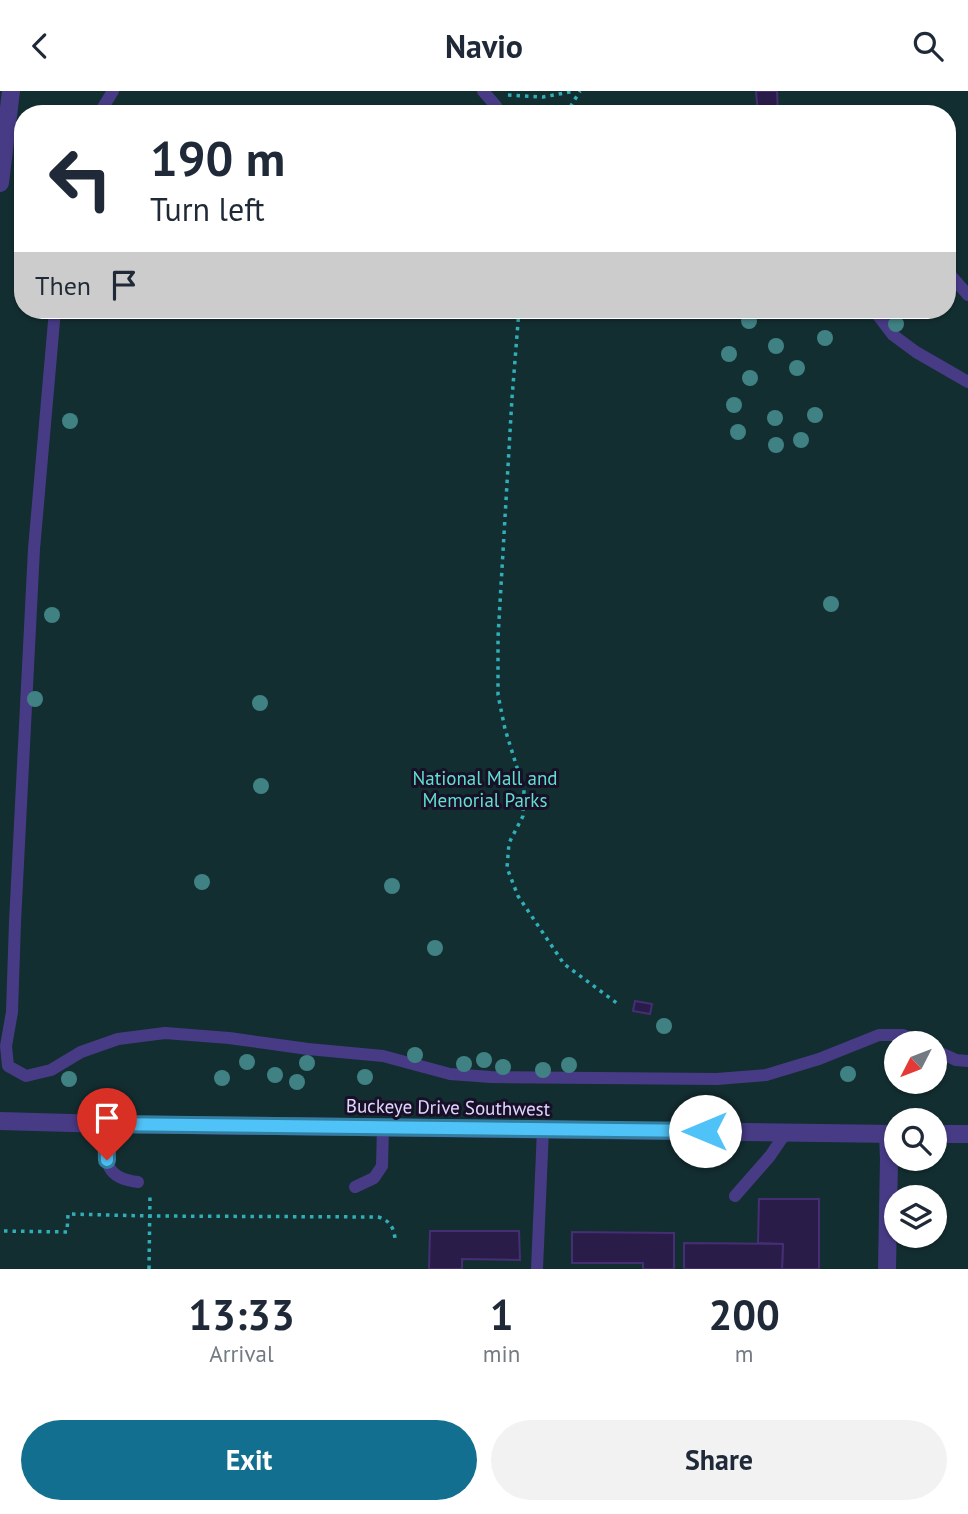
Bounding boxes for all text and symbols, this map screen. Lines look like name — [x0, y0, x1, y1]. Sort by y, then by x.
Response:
text: Navio — [445, 25, 523, 67]
icon: back — [21, 27, 59, 65]
icon: search — [909, 27, 947, 65]
text: 190 m — [150, 126, 285, 190]
icon: left — [35, 133, 126, 224]
text: Turn left — [150, 188, 265, 230]
icon: arrive — [105, 266, 143, 304]
text: Then — [35, 269, 91, 302]
park label: National Mall and Memorial Parks — [412, 766, 558, 812]
north arrow — [884, 1031, 947, 1094]
map controls — [884, 1031, 947, 1248]
pin — [77, 1088, 137, 1160]
street label: Buckeye Drive Southwest — [346, 1093, 551, 1121]
position arrow — [668, 1094, 742, 1168]
icon: arrive — [88, 1099, 126, 1137]
button: search — [884, 1108, 947, 1171]
button: layers — [884, 1185, 947, 1248]
text: 13:33 — [188, 1287, 295, 1342]
text: 1 — [490, 1287, 513, 1342]
text: 200 — [708, 1287, 780, 1342]
text: Arrival — [209, 1339, 274, 1368]
text: min — [483, 1339, 520, 1368]
text: m — [735, 1339, 753, 1368]
button: Exit — [21, 1420, 477, 1500]
button: Share — [491, 1420, 947, 1500]

